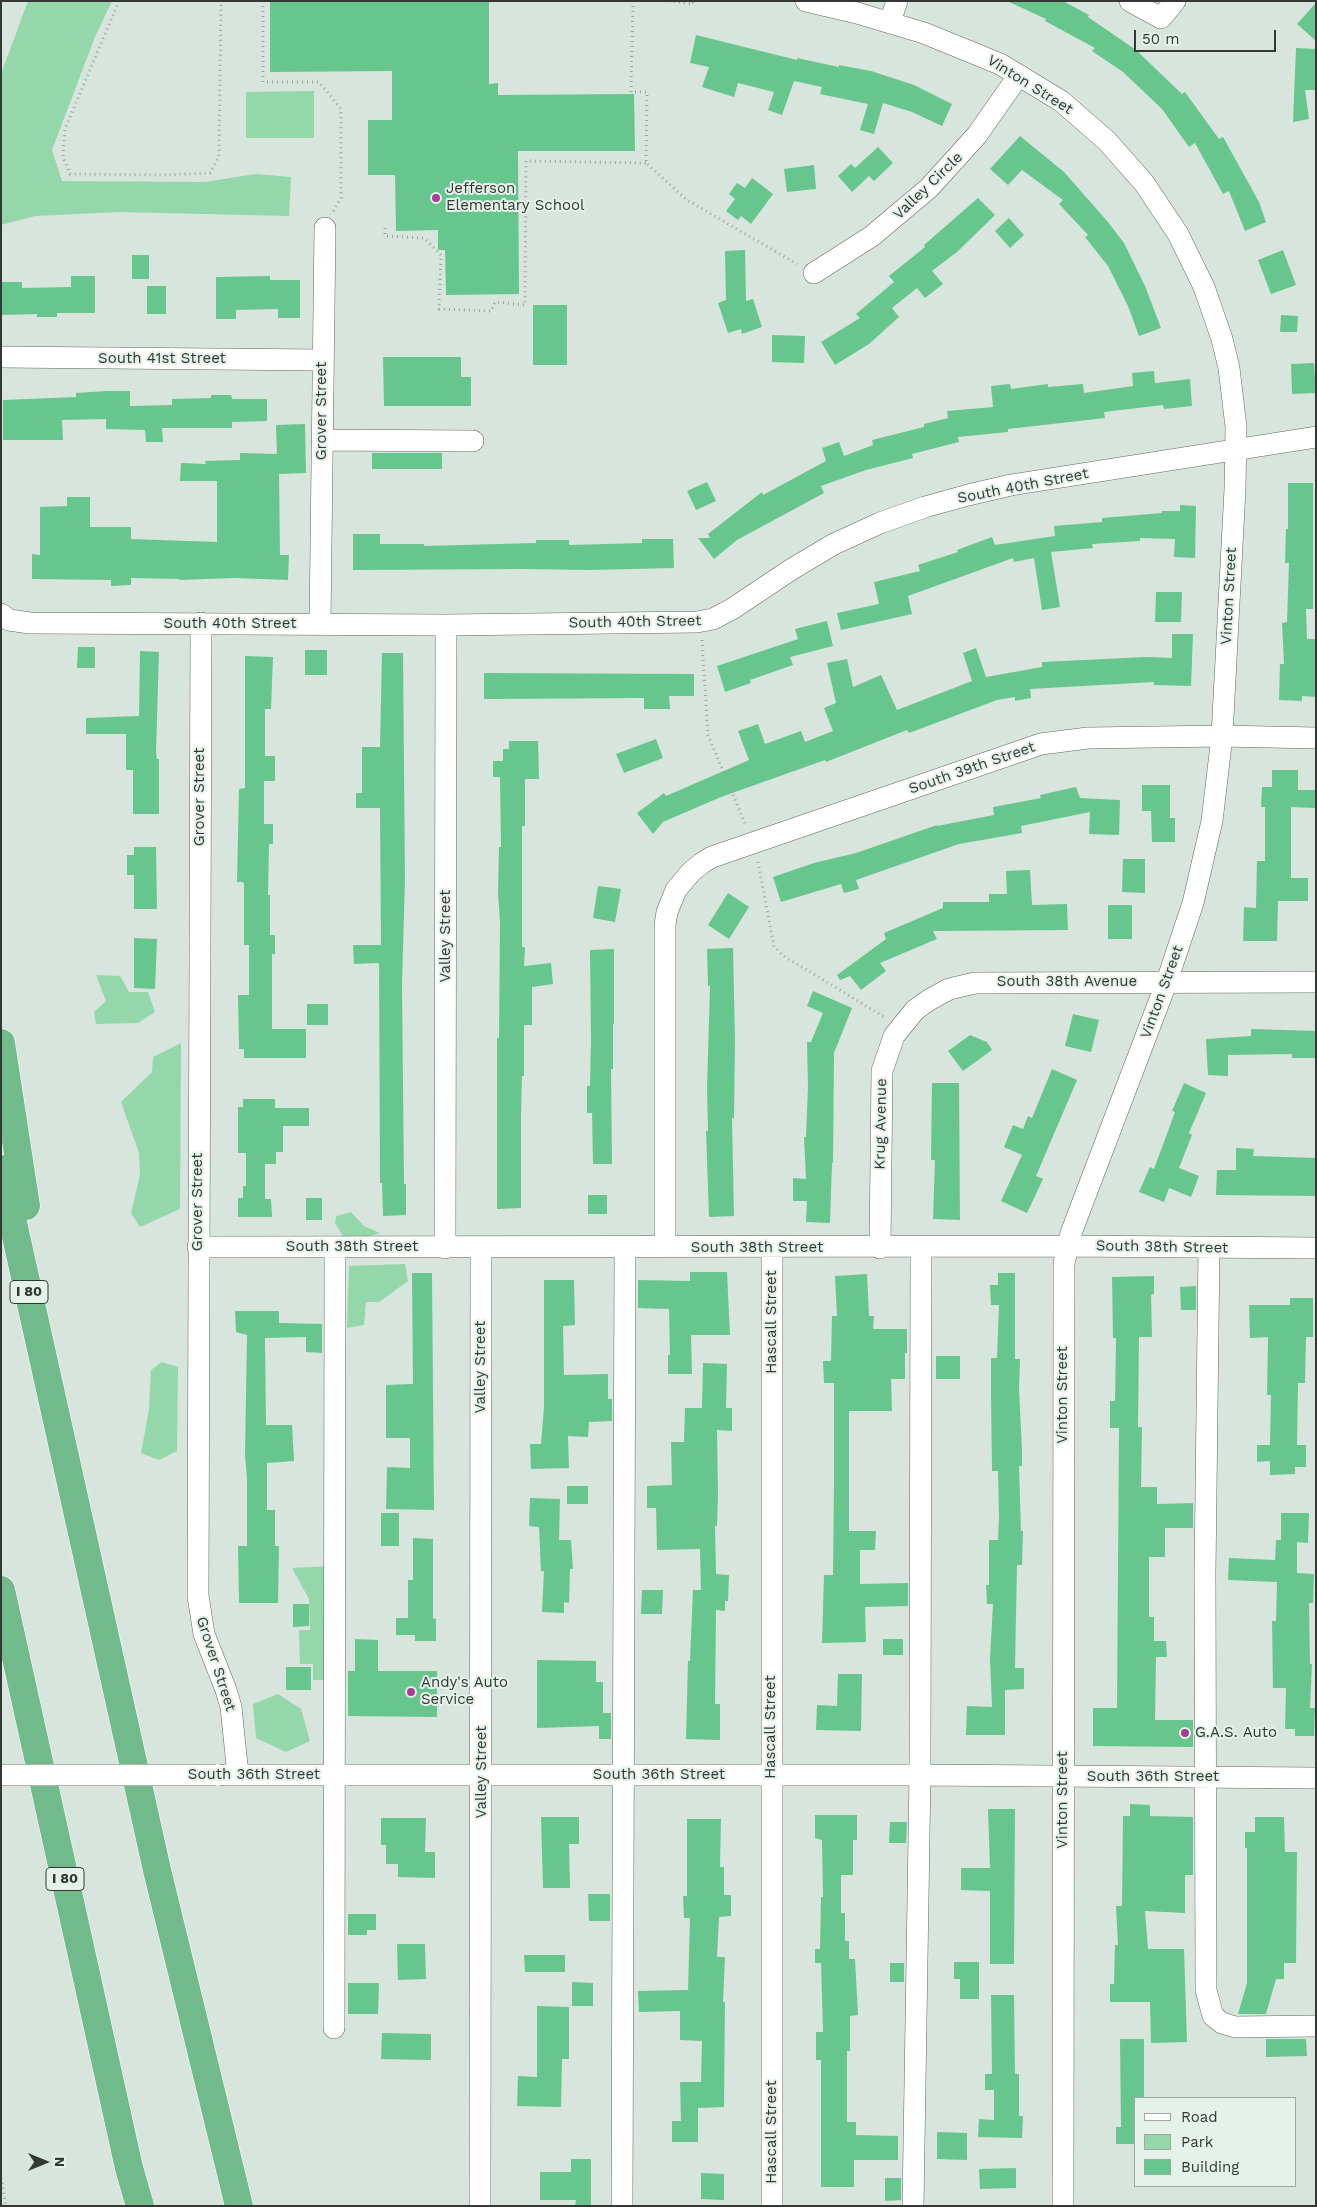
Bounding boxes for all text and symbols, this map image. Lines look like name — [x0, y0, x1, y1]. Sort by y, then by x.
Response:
scale bar — [1137, 20, 1280, 52]
text: 50 m — [1142, 30, 1179, 48]
street label: Vinton Street — [984, 51, 1076, 119]
street label: Valley Circle — [890, 148, 966, 224]
place label: Jefferson Elementary School — [446, 180, 585, 215]
marker: Jefferson Elementary School — [430, 192, 442, 204]
street label: South 41st Street — [98, 350, 226, 368]
street label: Grover Street — [313, 362, 331, 460]
street label: South 40th Street — [956, 464, 1090, 508]
street label: Vinton Street — [1217, 547, 1241, 645]
street label: South 40th Street — [568, 612, 702, 632]
street label: South 40th Street — [164, 615, 296, 633]
street label: South 39th Street — [906, 738, 1038, 798]
street label: Grover Street — [191, 748, 209, 846]
street label: Valley Street — [437, 890, 455, 982]
street label: Vinton Street — [1137, 943, 1187, 1041]
street label: South 38th Avenue — [997, 973, 1137, 991]
street label: Krug Avenue — [871, 1078, 891, 1170]
street label: Grover Street — [189, 1153, 207, 1251]
street label: South 38th Street — [1096, 1237, 1228, 1257]
street label: South 38th Street — [286, 1238, 418, 1256]
street label: South 38th Street — [691, 1239, 823, 1257]
street label: Hascall Street — [763, 1270, 781, 1374]
road number: I 80 — [10, 1280, 48, 1304]
street label: Valley Street — [472, 1321, 490, 1413]
street label: Vinton Street — [1054, 1346, 1072, 1444]
street label: Grover Street — [192, 1614, 240, 1714]
place label: Andy's Auto Service — [421, 1674, 508, 1709]
street label: Hascall Street — [762, 1675, 780, 1779]
marker: Andy's Auto Service — [405, 1686, 417, 1698]
place label: G.A.S. Auto — [1195, 1724, 1277, 1742]
street label: Valley Street — [473, 1726, 491, 1818]
marker: G.A.S. Auto — [1179, 1727, 1191, 1739]
street label: Vinton Street — [1054, 1751, 1072, 1849]
street label: South 36th Street — [188, 1766, 320, 1784]
street label: South 36th Street — [593, 1766, 725, 1784]
street label: South 36th Street — [1087, 1768, 1219, 1786]
road number: I 80 — [46, 1868, 84, 1890]
street label: Hascall Street — [763, 2080, 781, 2184]
legend — [1134, 2097, 1297, 2187]
text: Road — [1181, 2108, 1218, 2126]
text: Park — [1181, 2133, 1213, 2151]
north arrow — [20, 2137, 70, 2187]
text: N — [52, 2157, 68, 2167]
text: Building — [1181, 2158, 1239, 2176]

